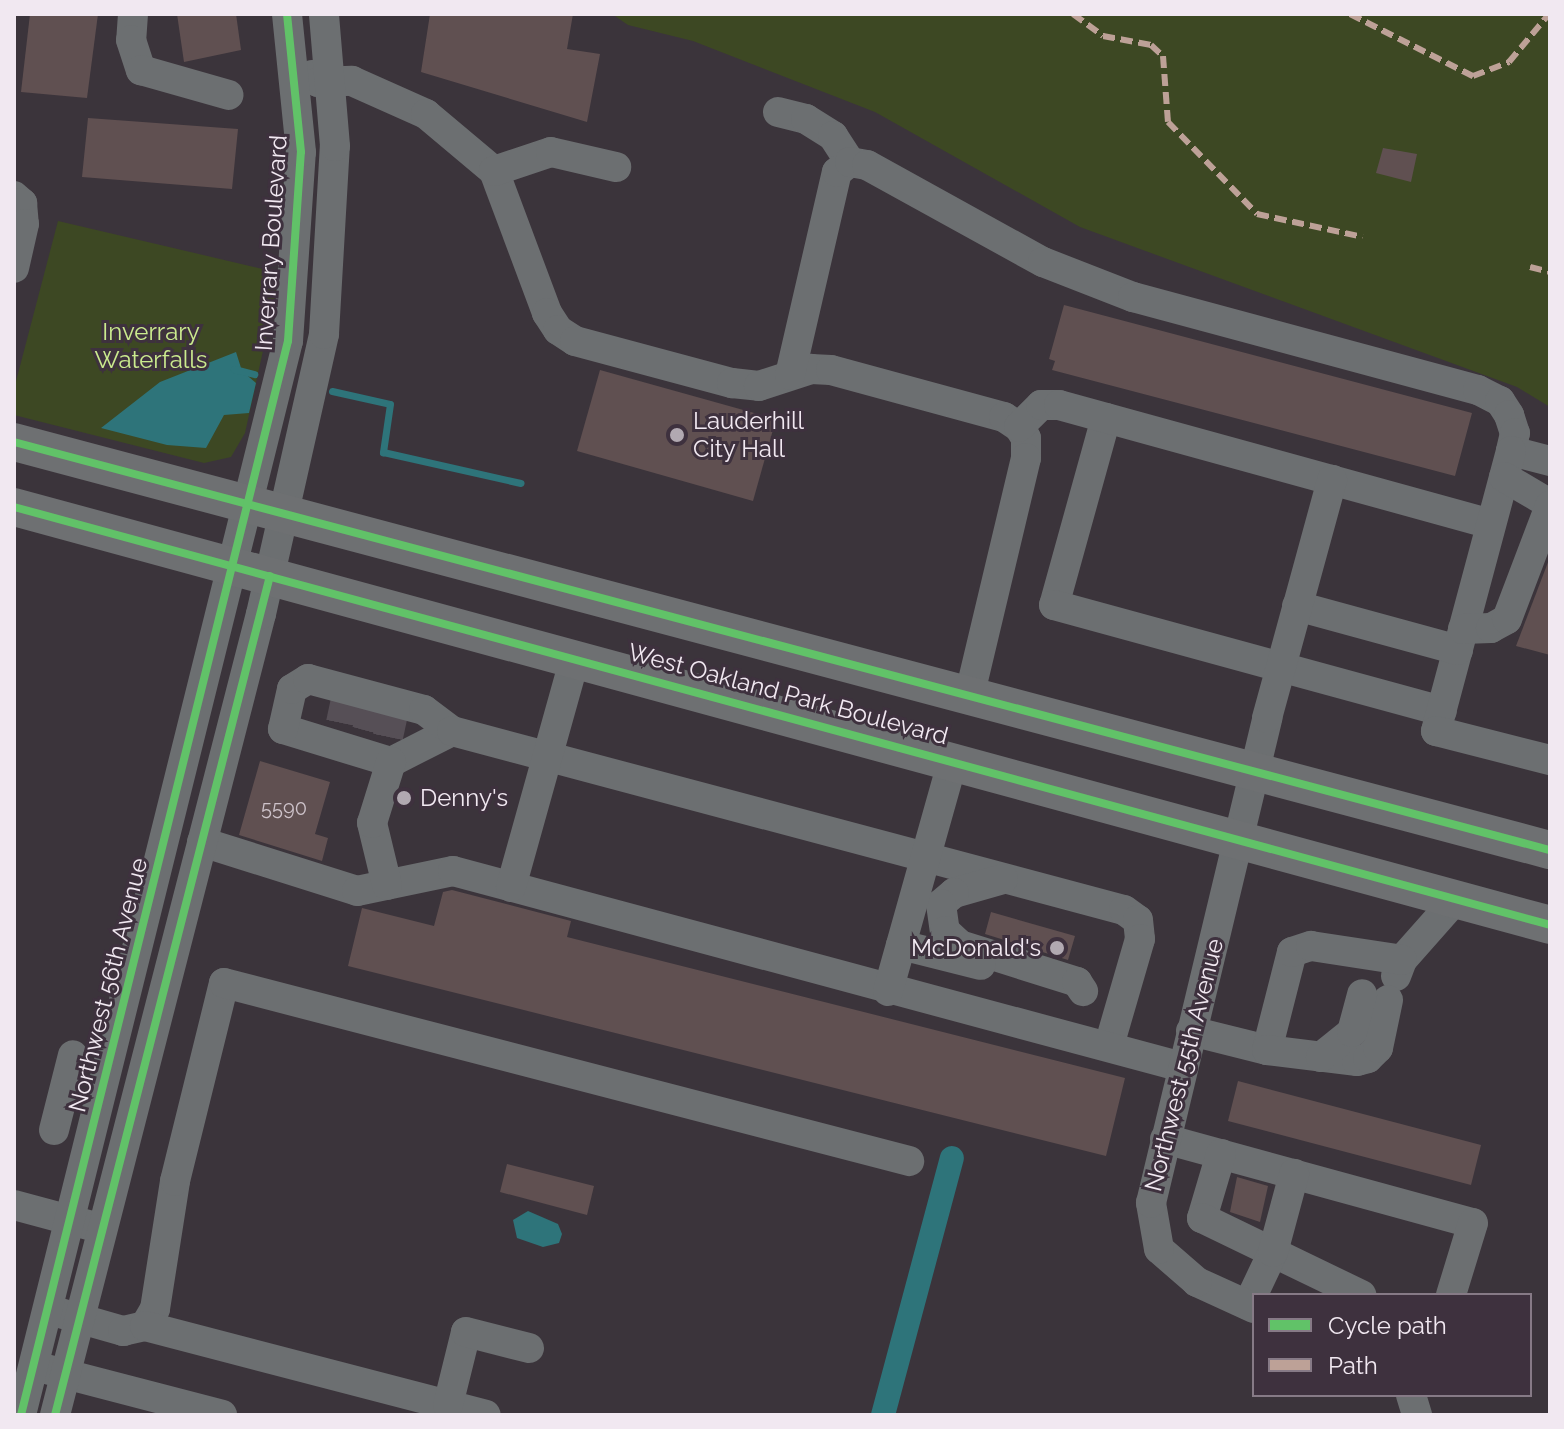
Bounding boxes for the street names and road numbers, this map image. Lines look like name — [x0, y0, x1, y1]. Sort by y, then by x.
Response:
street label: Inverrary Boulevard — [249, 134, 293, 352]
street label: West Oakland Park Boulevard — [625, 637, 951, 751]
street label: Northwest 56th Avenue — [62, 855, 154, 1115]
street label: Northwest 55th Avenue — [1139, 935, 1229, 1195]

